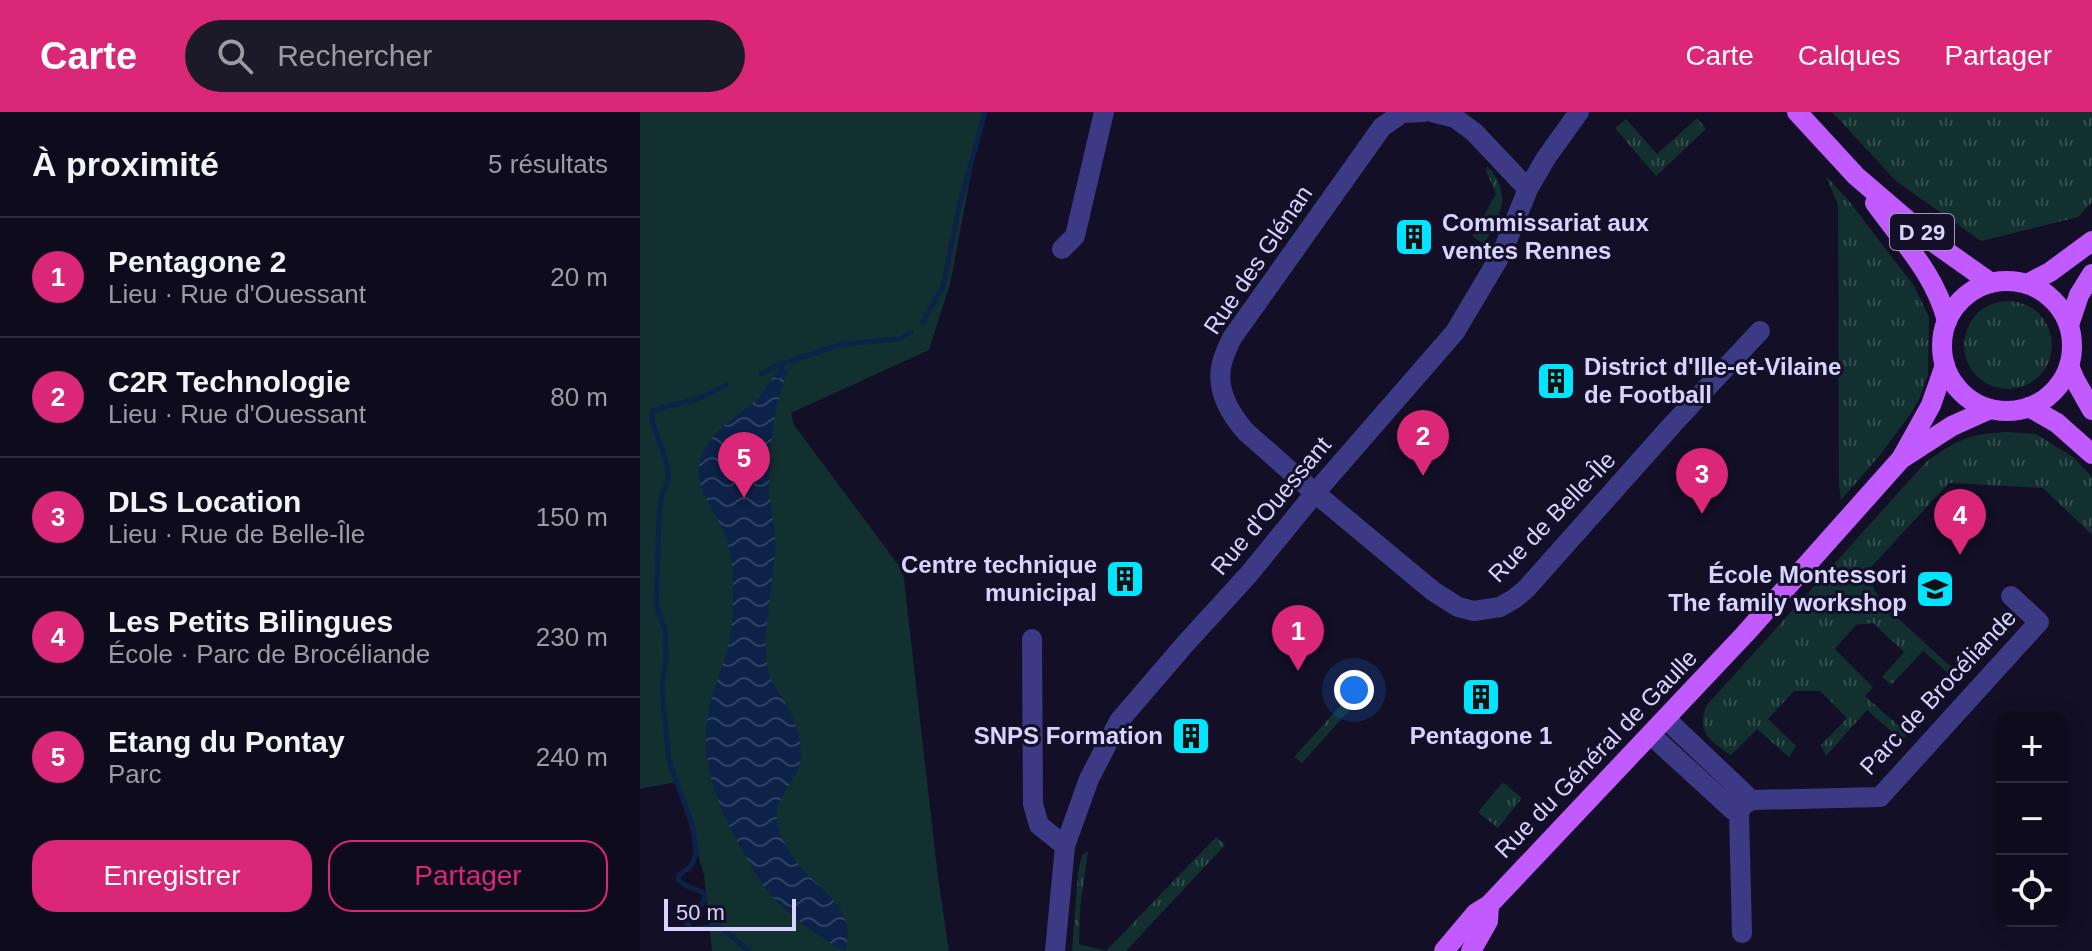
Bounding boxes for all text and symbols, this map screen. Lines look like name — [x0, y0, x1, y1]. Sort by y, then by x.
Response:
search box — [185, 20, 745, 92]
icon: search — [213, 34, 257, 78]
text: Carte — [40, 35, 137, 77]
text: Rechercher — [277, 39, 432, 72]
text: Carte — [1685, 40, 1754, 71]
text: Calques — [1798, 40, 1901, 71]
text: Partager — [1945, 40, 2052, 71]
text: À proximité — [32, 145, 219, 183]
text: 5 résultats — [488, 149, 608, 179]
street label: Rue des Glénan — [1198, 180, 1317, 339]
place label: Commissariat aux ventes Rennes — [1442, 209, 1649, 264]
road number: D 29 — [1890, 214, 1954, 250]
building icon: Commissariat aux ventes Rennes — [1393, 216, 1435, 258]
text: Pentagone 2 — [108, 245, 286, 278]
text: 1 — [51, 262, 65, 292]
text: 20 m — [550, 262, 608, 292]
text: Lieu · Rue d'Ouessant — [108, 279, 366, 309]
place label: District d'Ille-et-Vilaine de Football — [1584, 353, 1841, 408]
building icon: District d'Ille-et-Vilaine de Football — [1535, 360, 1577, 402]
text: C2R Technologie — [108, 365, 351, 398]
text: 2 — [51, 382, 65, 412]
text: 80 m — [550, 382, 608, 412]
text: Lieu · Rue d'Ouessant — [108, 399, 366, 429]
pin: 2 — [1397, 410, 1449, 476]
street label: Rue d'Ouessant — [1205, 431, 1336, 580]
pin: 5 — [718, 432, 770, 498]
street label: Rue de Belle-Île — [1483, 446, 1621, 587]
pin: 3 — [1676, 448, 1728, 514]
text: DLS Location — [108, 485, 301, 518]
pin: 4 — [1934, 489, 1986, 555]
text: 3 — [51, 502, 65, 532]
text: 150 m — [536, 502, 608, 532]
text: Lieu · Rue de Belle-Île — [108, 519, 365, 549]
place label: Centre technique municipal — [901, 551, 1097, 606]
building icon: Centre technique municipal — [1104, 558, 1146, 600]
place label: École Montessori The family workshop — [1668, 561, 1907, 616]
school or university icon: École Montessori The family workshop — [1914, 568, 1956, 610]
street label: Parc de Brocéliande — [1854, 603, 2021, 780]
text: Les Petits Bilingues — [108, 605, 393, 638]
pin: 1 — [1272, 605, 1324, 671]
text: 4 — [51, 622, 65, 652]
text: 230 m — [536, 622, 608, 652]
text: École · Parc de Brocéliande — [108, 639, 430, 669]
street label: Rue du Général de Gaulle — [1489, 644, 1702, 863]
your location — [1334, 670, 1374, 710]
building icon: Pentagone 1 — [1460, 676, 1502, 718]
map controls — [1996, 711, 2068, 927]
button: + — [1996, 711, 2068, 783]
building icon: SNPS Formation — [1170, 715, 1212, 757]
place label: SNPS Formation — [974, 722, 1163, 749]
place label: Pentagone 1 — [1410, 722, 1552, 749]
text: Etang du Pontay — [108, 725, 345, 758]
text: 5 — [51, 742, 65, 772]
text: 240 m — [536, 742, 608, 772]
text: Parc — [108, 759, 161, 789]
button: − — [1996, 783, 2068, 855]
button: Enregistrer — [32, 840, 312, 912]
button: Partager — [328, 840, 608, 912]
button: locate — [1996, 855, 2068, 927]
scale bar — [664, 895, 796, 931]
text: 50 m — [676, 900, 725, 925]

